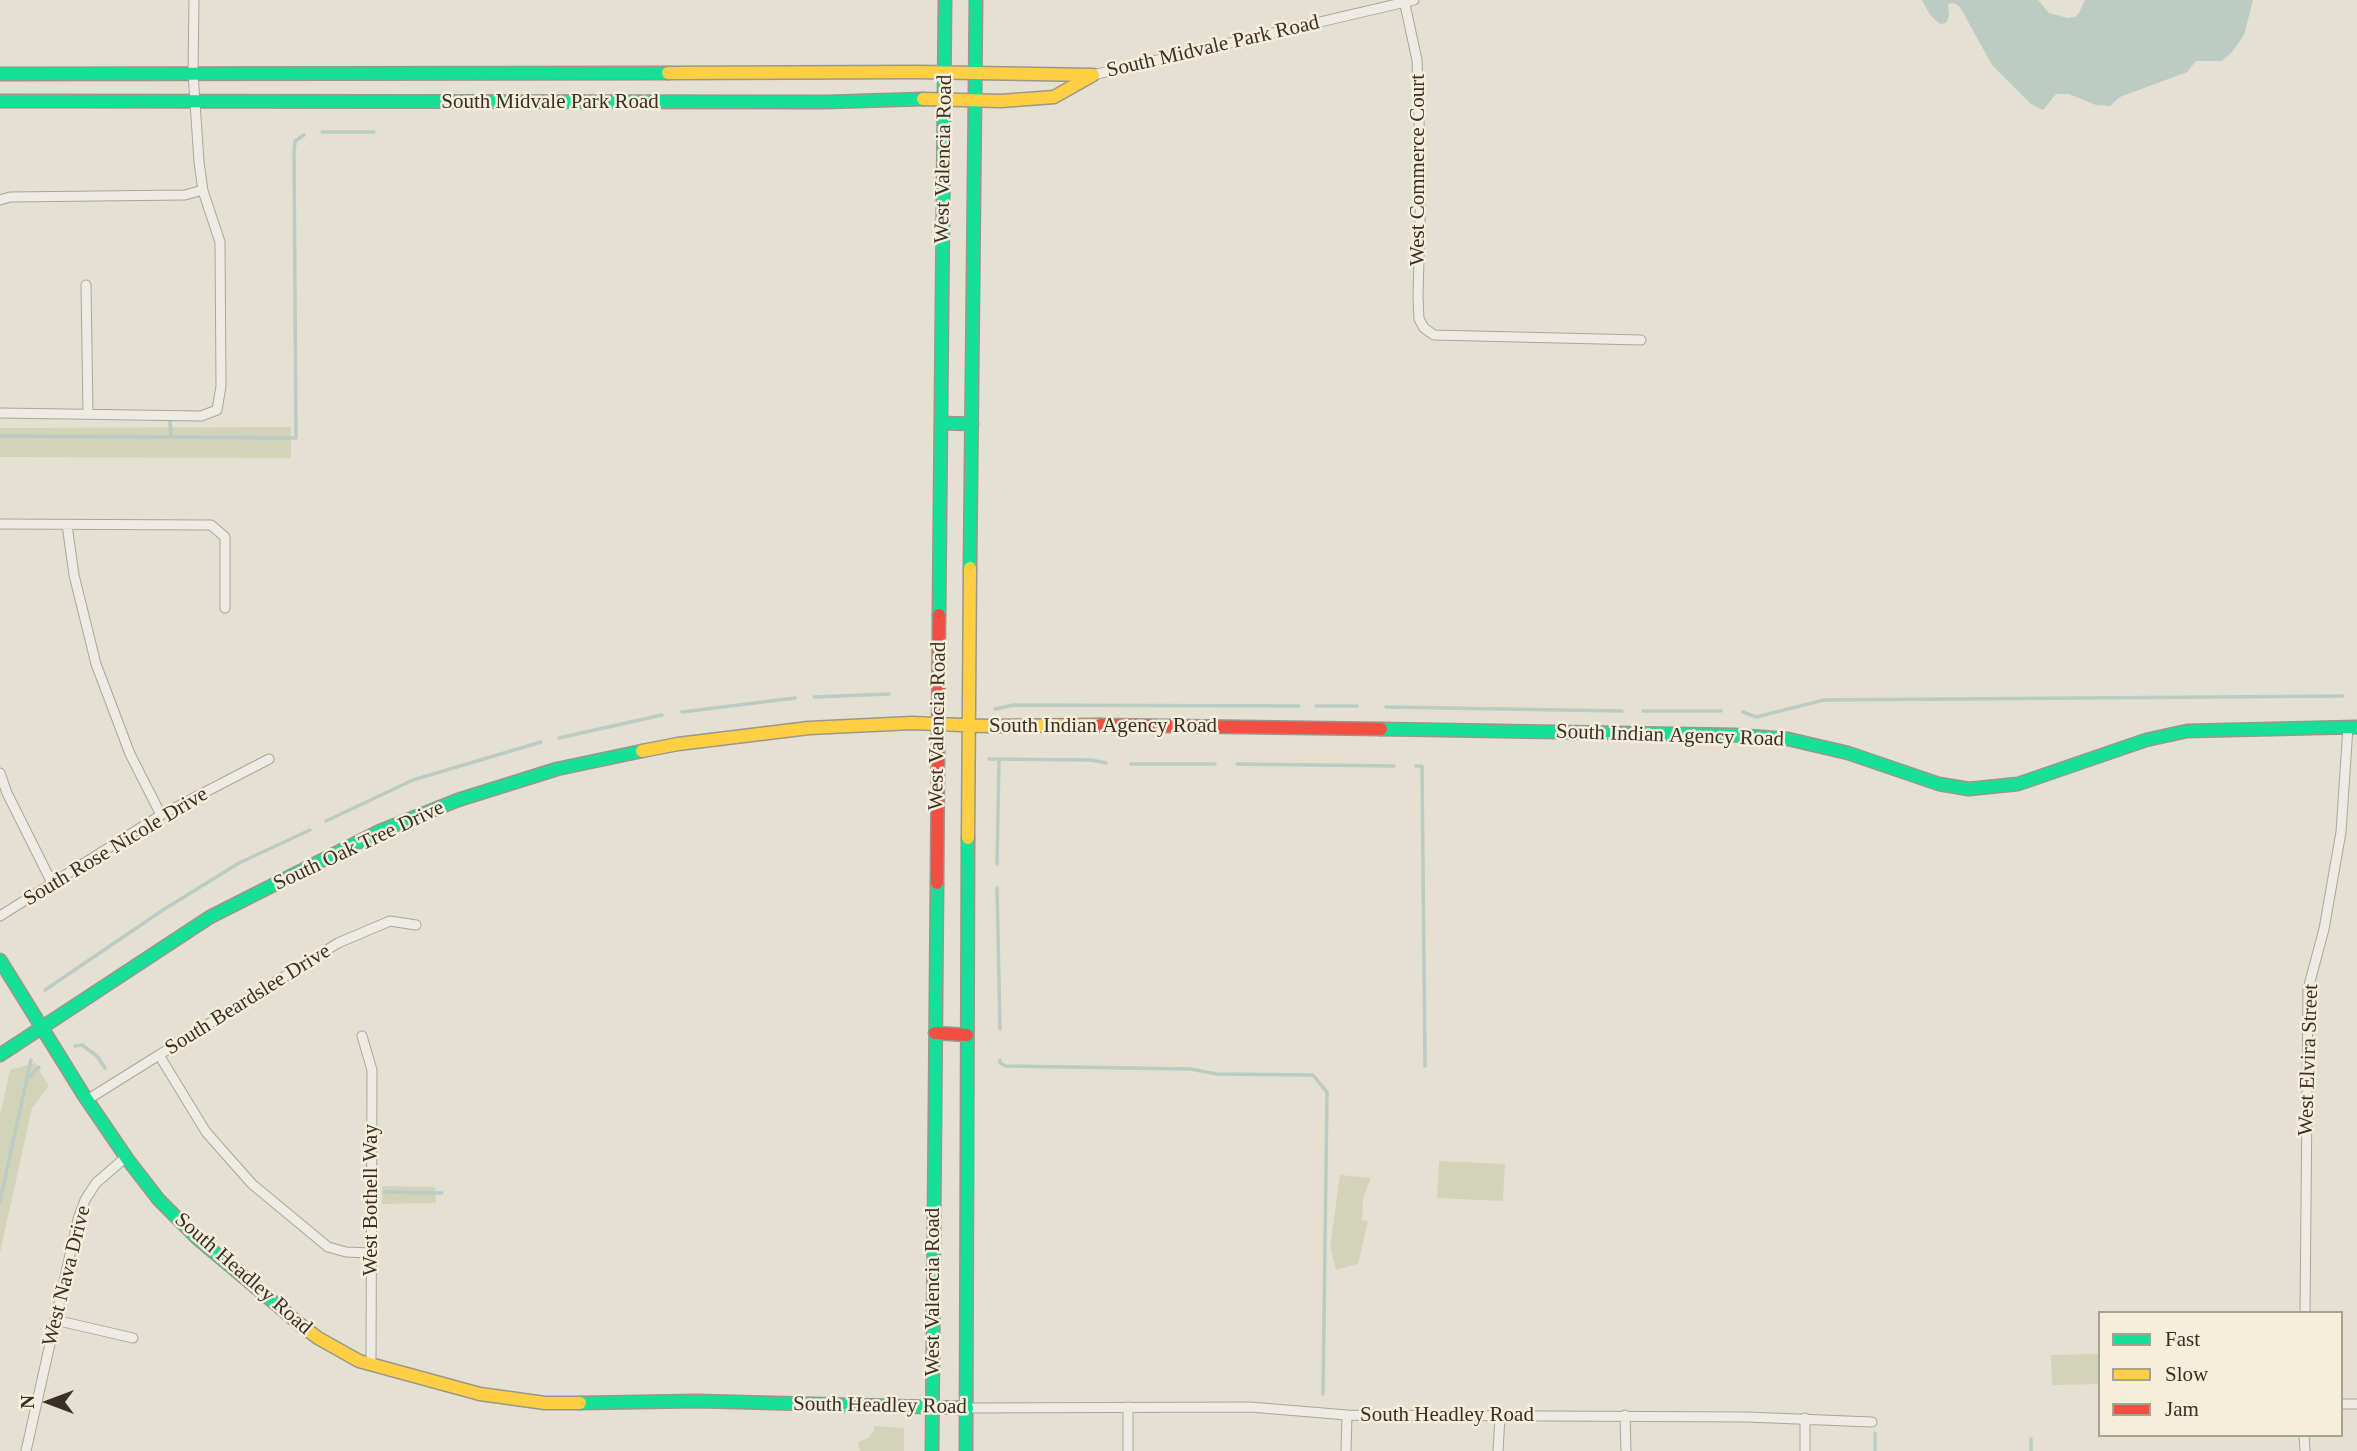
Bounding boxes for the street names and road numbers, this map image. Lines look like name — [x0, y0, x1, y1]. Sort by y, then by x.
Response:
street label: South Midvale Park Road — [1104, 10, 1322, 84]
street label: West Commerce Court — [1405, 74, 1431, 266]
street label: West Valencia Road — [930, 75, 958, 243]
street label: South Midvale Park Road — [441, 89, 659, 115]
street label: West Valencia Road — [924, 642, 952, 810]
street label: South Indian Agency Road — [989, 713, 1217, 739]
street label: South Indian Agency Road — [1556, 719, 1784, 753]
street label: South Rose Nicole Drive — [19, 782, 213, 912]
street label: South Oak Tree Drive — [270, 795, 448, 897]
street label: South Beardslee Drive — [161, 939, 335, 1061]
street label: West Elvira Street — [2294, 983, 2324, 1137]
street label: West Bothell Way — [358, 1124, 384, 1276]
street label: West Nava Drive — [37, 1203, 97, 1349]
street label: South Headley Road — [169, 1207, 317, 1341]
street label: West Valencia Road — [920, 1208, 946, 1376]
street label: South Headley Road — [793, 1392, 967, 1420]
street label: South Headley Road — [1360, 1402, 1534, 1428]

